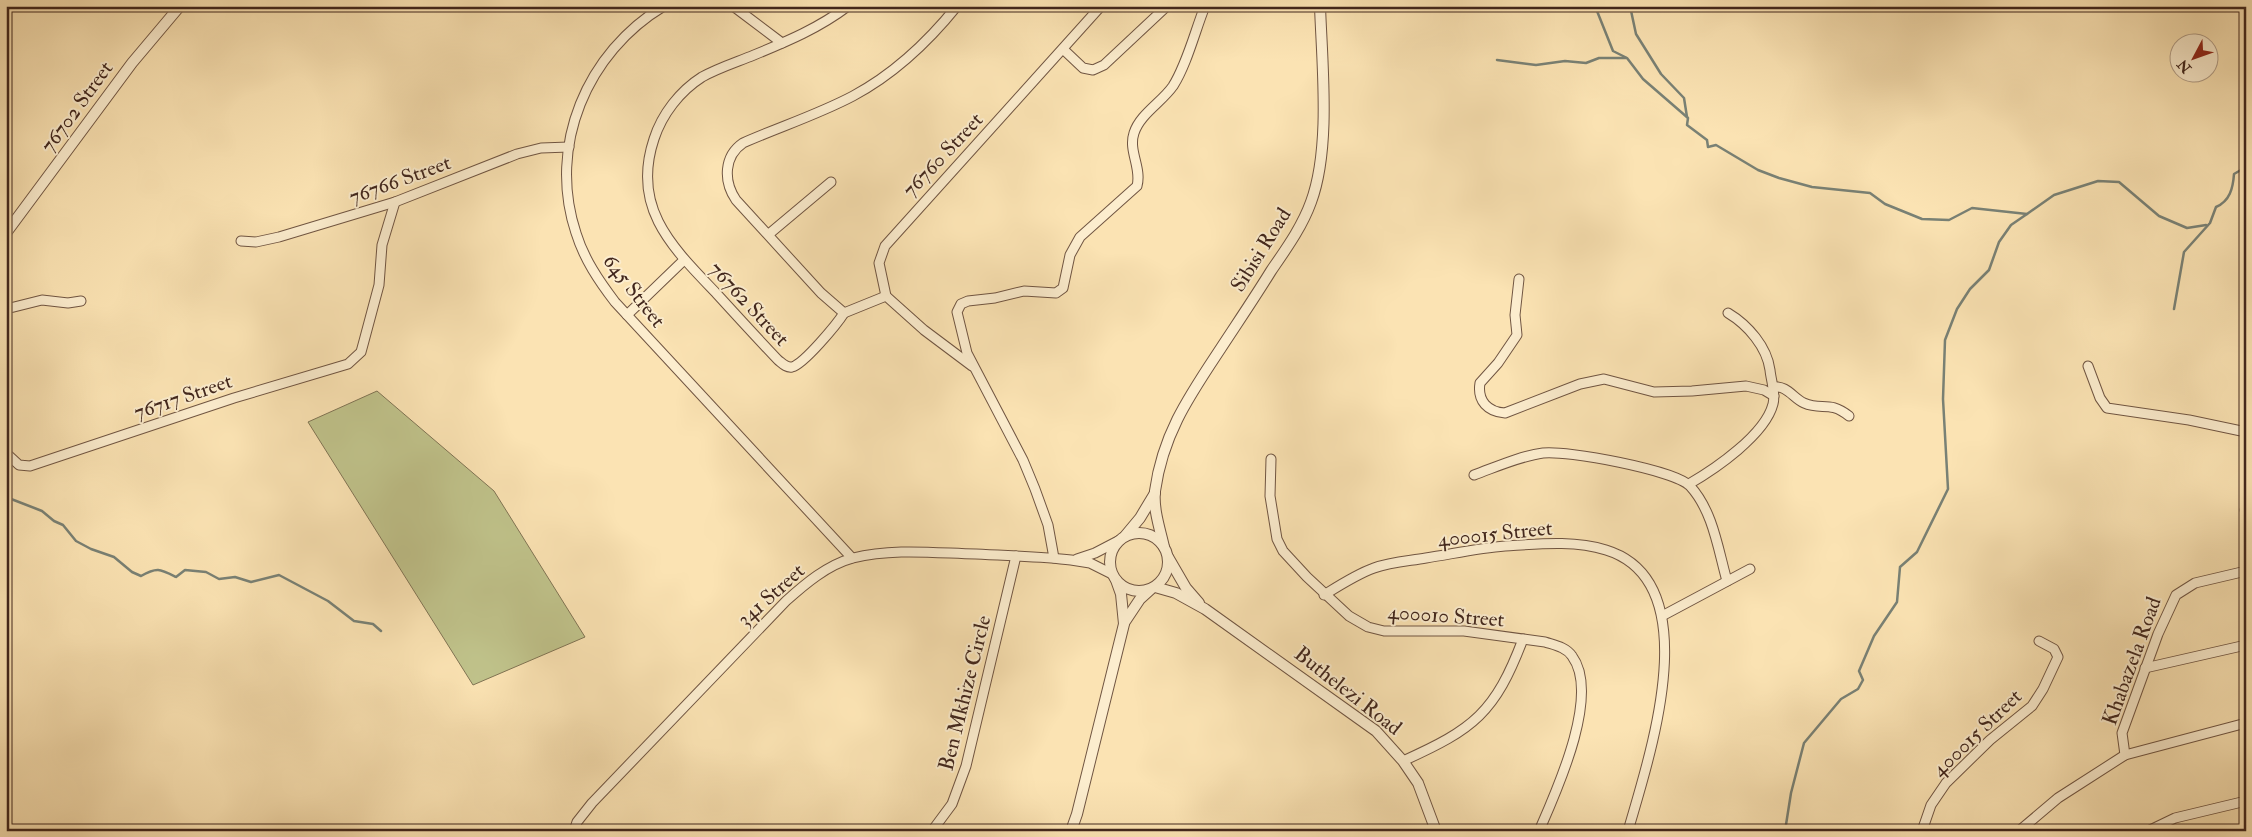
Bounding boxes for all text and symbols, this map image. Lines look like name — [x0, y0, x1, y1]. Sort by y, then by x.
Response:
north arrow — [2170, 32, 2220, 82]
street label: 76702 Street — [35, 56, 119, 158]
text: N — [2174, 56, 2196, 77]
street label: 76760 Street — [897, 107, 989, 203]
street label: 76766 Street — [346, 149, 455, 211]
street label: Sibisi Road — [1225, 202, 1298, 297]
street label: 645 Street — [597, 249, 671, 333]
street label: 76762 Street — [703, 256, 795, 352]
street label: 76717 Street — [130, 368, 236, 426]
street label: 400015 Street — [1436, 515, 1554, 553]
street label: 341 Street — [732, 557, 811, 632]
street label: Khabazela Road — [2096, 593, 2168, 729]
street label: 400010 Street — [1387, 598, 1505, 634]
street label: Ben Mkhize Circle — [933, 612, 997, 773]
street label: Buthelezi Road — [1289, 641, 1408, 742]
street label: 400015 Street — [1926, 683, 2028, 783]

